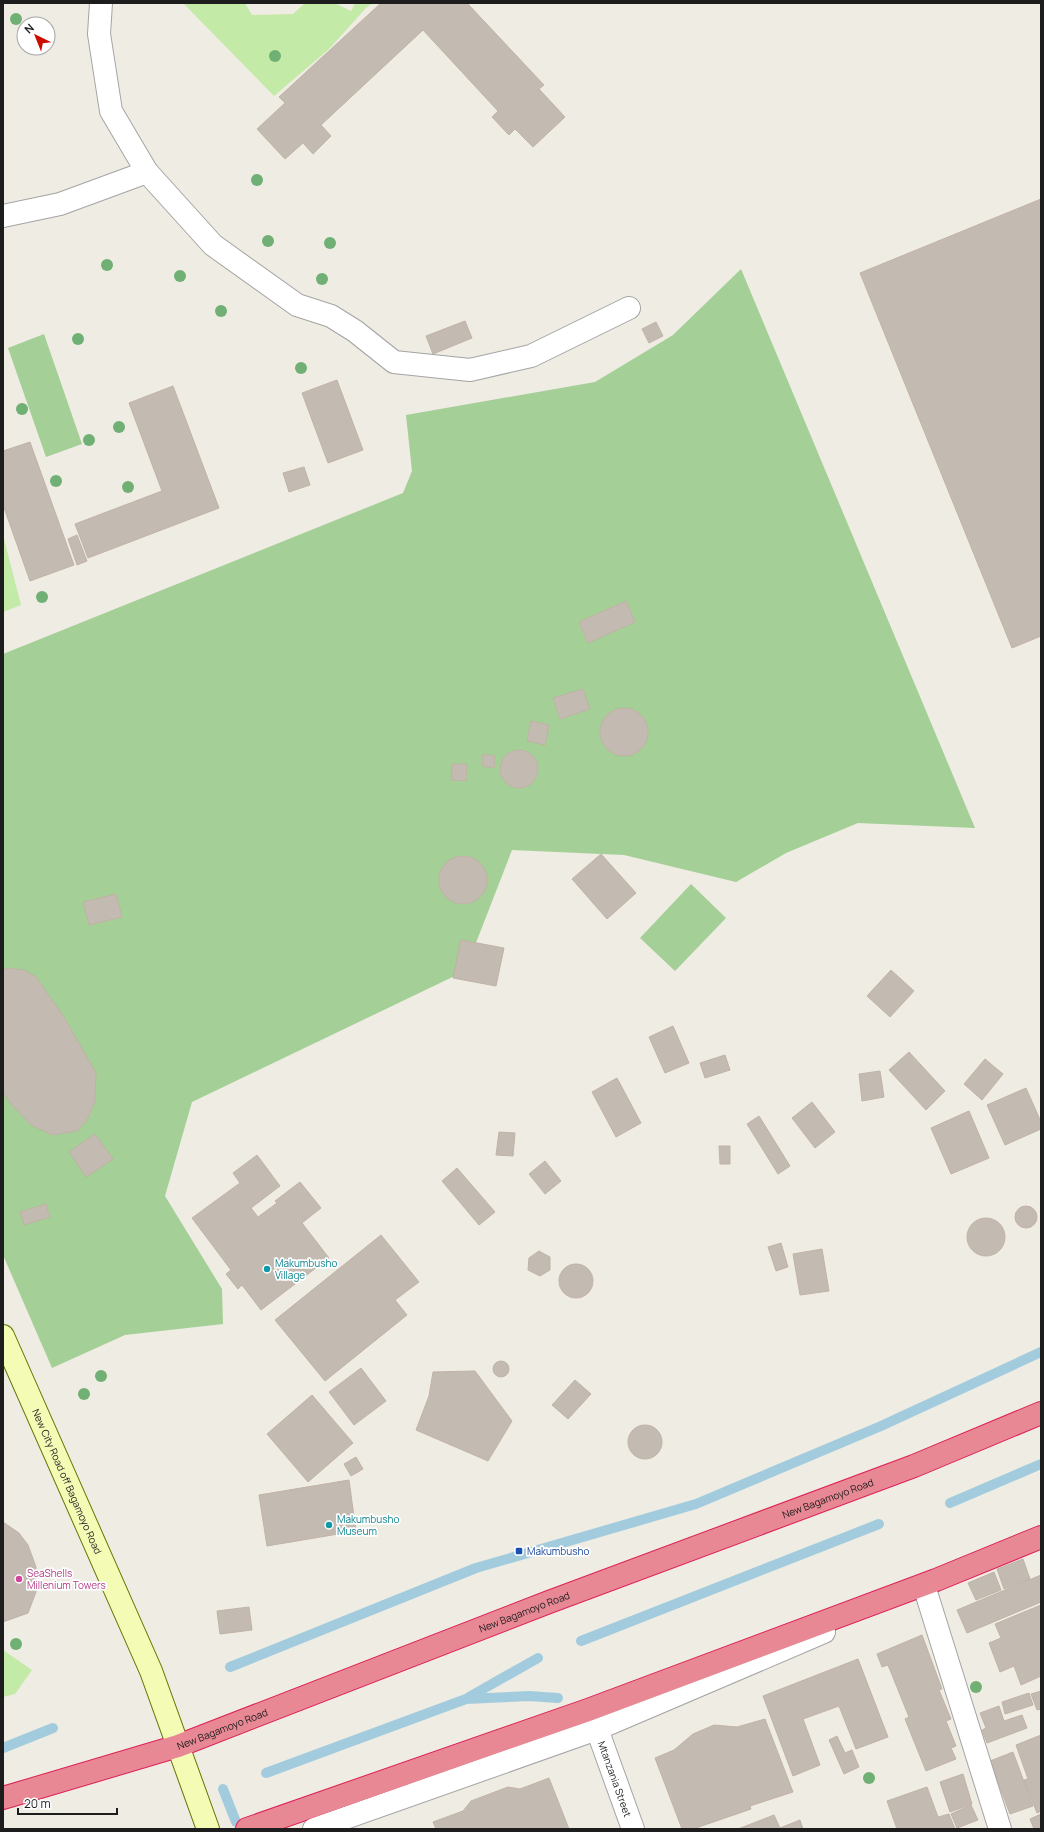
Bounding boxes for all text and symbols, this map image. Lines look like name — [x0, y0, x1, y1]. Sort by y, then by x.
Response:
north arrow — [16, 16, 56, 56]
text: N — [21, 20, 37, 37]
place label: Makumbusho Village — [275, 1256, 337, 1282]
marker: Makumbusho Village — [262, 1264, 272, 1274]
street label: New City Road off Bagamoyo Road — [29, 1407, 105, 1556]
street label: New Bagamoyo Road — [780, 1475, 875, 1522]
place label: Makumbusho Museum — [337, 1512, 399, 1538]
marker: Makumbusho Museum — [324, 1520, 334, 1530]
place label: Makumbusho — [527, 1544, 589, 1558]
marker: Makumbusho — [514, 1546, 524, 1556]
place label: SeaShells Millenium Towers — [27, 1566, 106, 1592]
marker: SeaShells Millenium Towers — [14, 1574, 24, 1584]
street label: New Bagamoyo Road — [477, 1588, 572, 1636]
street label: New Bagamoyo Road — [175, 1705, 270, 1753]
street label: Mtanzania Street — [595, 1739, 635, 1819]
scale bar — [18, 1790, 117, 1816]
text: 20 m — [24, 1795, 51, 1812]

